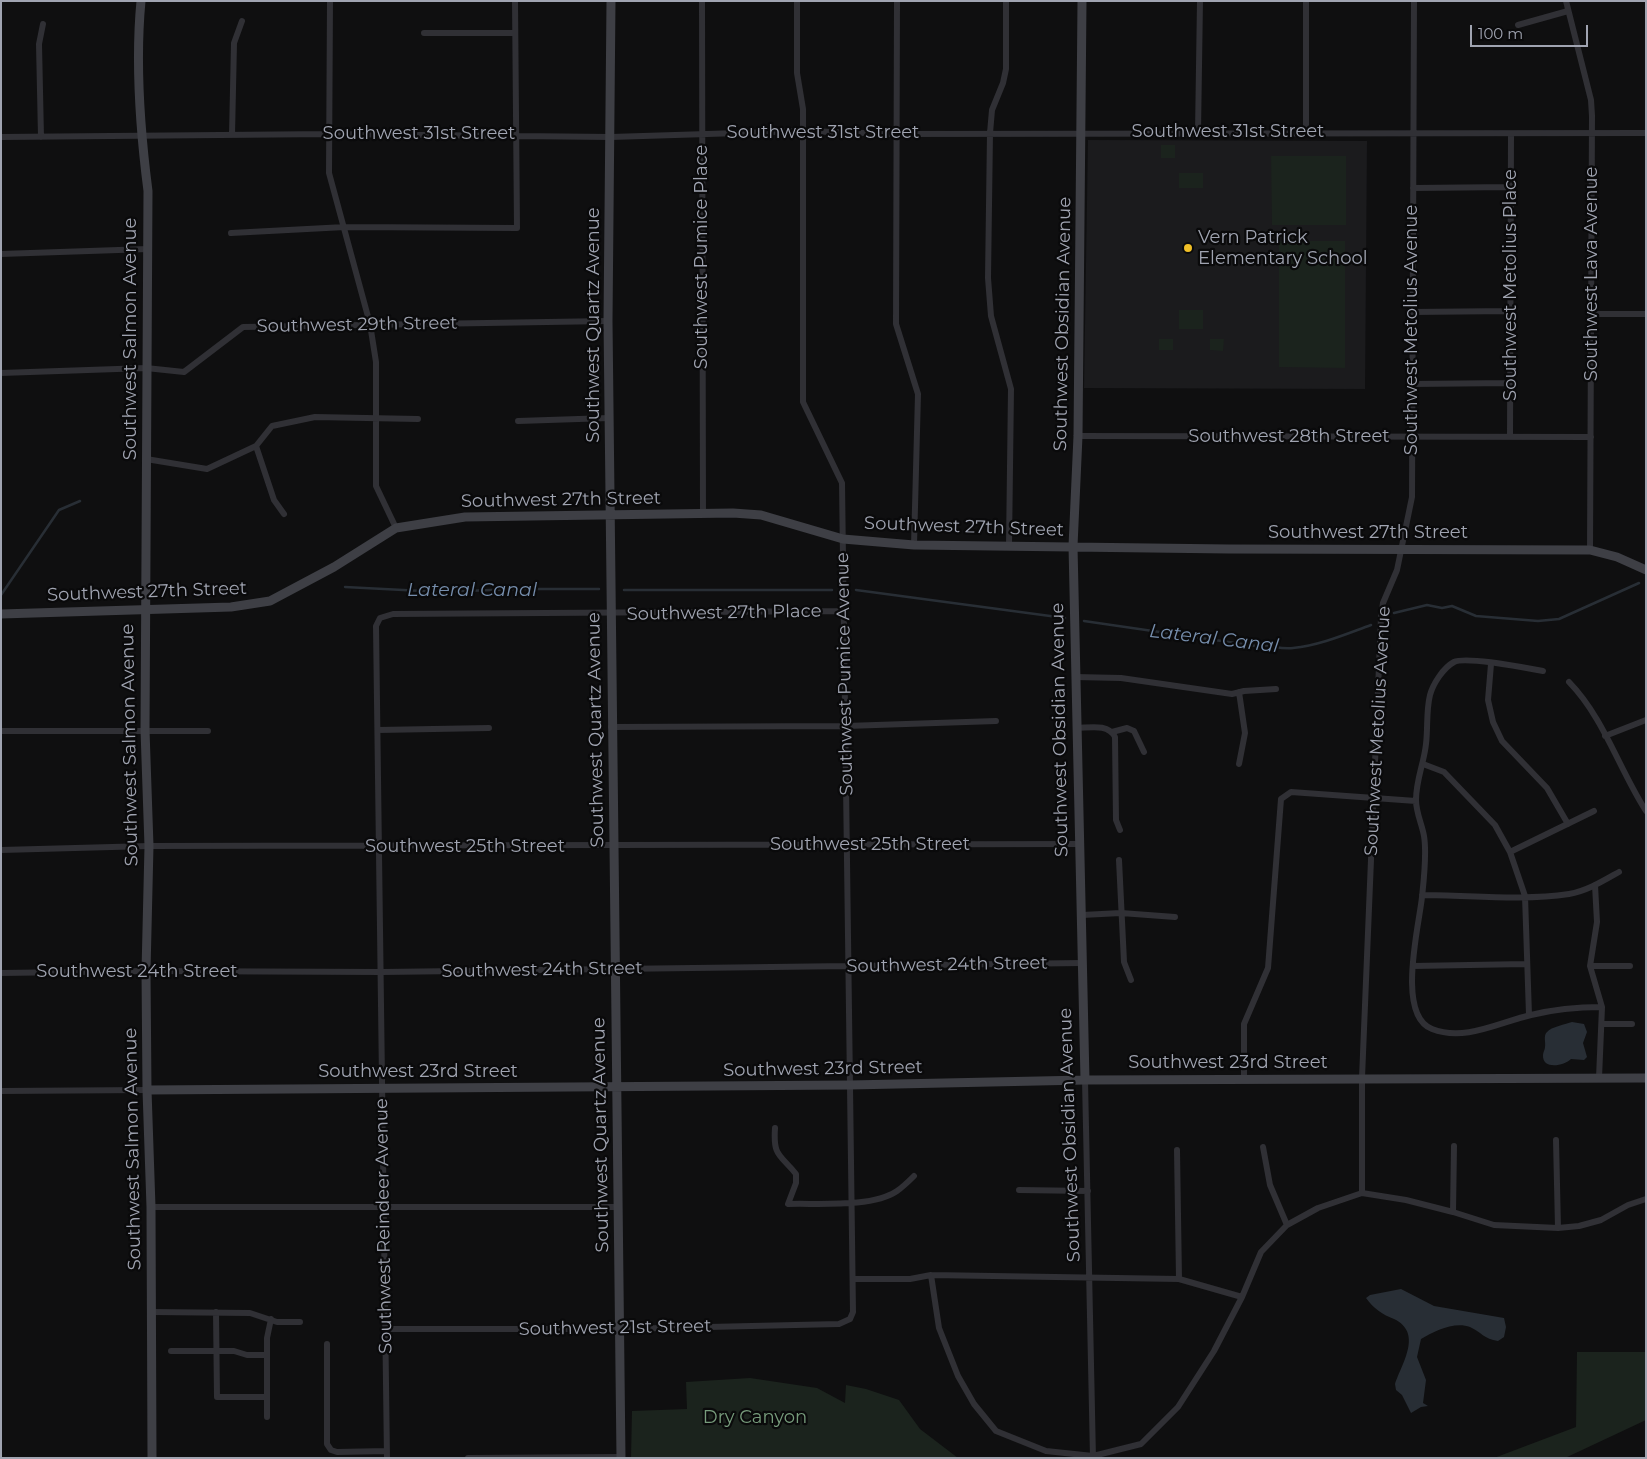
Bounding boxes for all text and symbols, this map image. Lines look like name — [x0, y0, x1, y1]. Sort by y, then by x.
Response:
scale bar — [1472, 15, 1590, 47]
text: 100 m — [1478, 24, 1523, 43]
street label: Southwest 31st Street — [1132, 121, 1324, 143]
street label: Southwest 31st Street — [727, 122, 919, 144]
street label: Southwest 31st Street — [323, 123, 515, 145]
street label: Southwest Pumice Place — [691, 145, 713, 369]
street label: Southwest Lava Avenue — [1581, 167, 1603, 381]
street label: Southwest Metolius Place — [1500, 169, 1522, 401]
street label: Southwest Obsidian Avenue — [1050, 197, 1076, 451]
street label: Southwest Metolius Avenue — [1401, 205, 1423, 455]
street label: Southwest Quartz Avenue — [583, 207, 605, 443]
street label: Southwest Salmon Avenue — [120, 218, 142, 460]
place label: Vern Patrick Elementary School — [1198, 227, 1368, 270]
marker: Vern Patrick Elementary School — [1182, 242, 1194, 254]
street label: Southwest 29th Street — [256, 312, 458, 338]
street label: Southwest 28th Street — [1188, 426, 1390, 448]
street label: Southwest 27th Street — [461, 487, 661, 513]
street label: Southwest 27th Street — [864, 513, 1064, 541]
street label: Southwest 27th Street — [1268, 522, 1468, 544]
street label: Southwest Pumice Avenue — [832, 552, 858, 796]
street label: Southwest 27th Street — [47, 578, 247, 606]
water label: Lateral Canal — [407, 579, 537, 601]
street label: Southwest 27th Place — [626, 601, 822, 625]
street label: Southwest Obsidian Avenue — [1047, 603, 1073, 857]
street label: Southwest Metolius Avenue — [1361, 605, 1395, 857]
street label: Southwest Quartz Avenue — [583, 612, 609, 848]
water label: Lateral Canal — [1148, 620, 1280, 658]
street label: Southwest Salmon Avenue — [117, 623, 143, 867]
street label: Southwest 25th Street — [770, 834, 970, 856]
street label: Southwest 25th Street — [365, 836, 565, 858]
street label: Southwest 24th Street — [846, 952, 1048, 978]
street label: Southwest 24th Street — [441, 957, 643, 983]
street label: Southwest 24th Street — [36, 961, 238, 983]
street label: Southwest Obsidian Avenue — [1055, 1008, 1085, 1262]
street label: Southwest Quartz Avenue — [588, 1017, 614, 1253]
street label: Southwest Salmon Avenue — [120, 1027, 146, 1271]
street label: Southwest 23rd Street — [1128, 1052, 1328, 1074]
street label: Southwest 23rd Street — [723, 1056, 923, 1082]
street label: Southwest 23rd Street — [318, 1061, 518, 1083]
street label: Southwest Reindeer Avenue — [371, 1098, 397, 1354]
street label: Southwest 21st Street — [518, 1316, 712, 1340]
park label: Dry Canyon — [703, 1407, 807, 1429]

